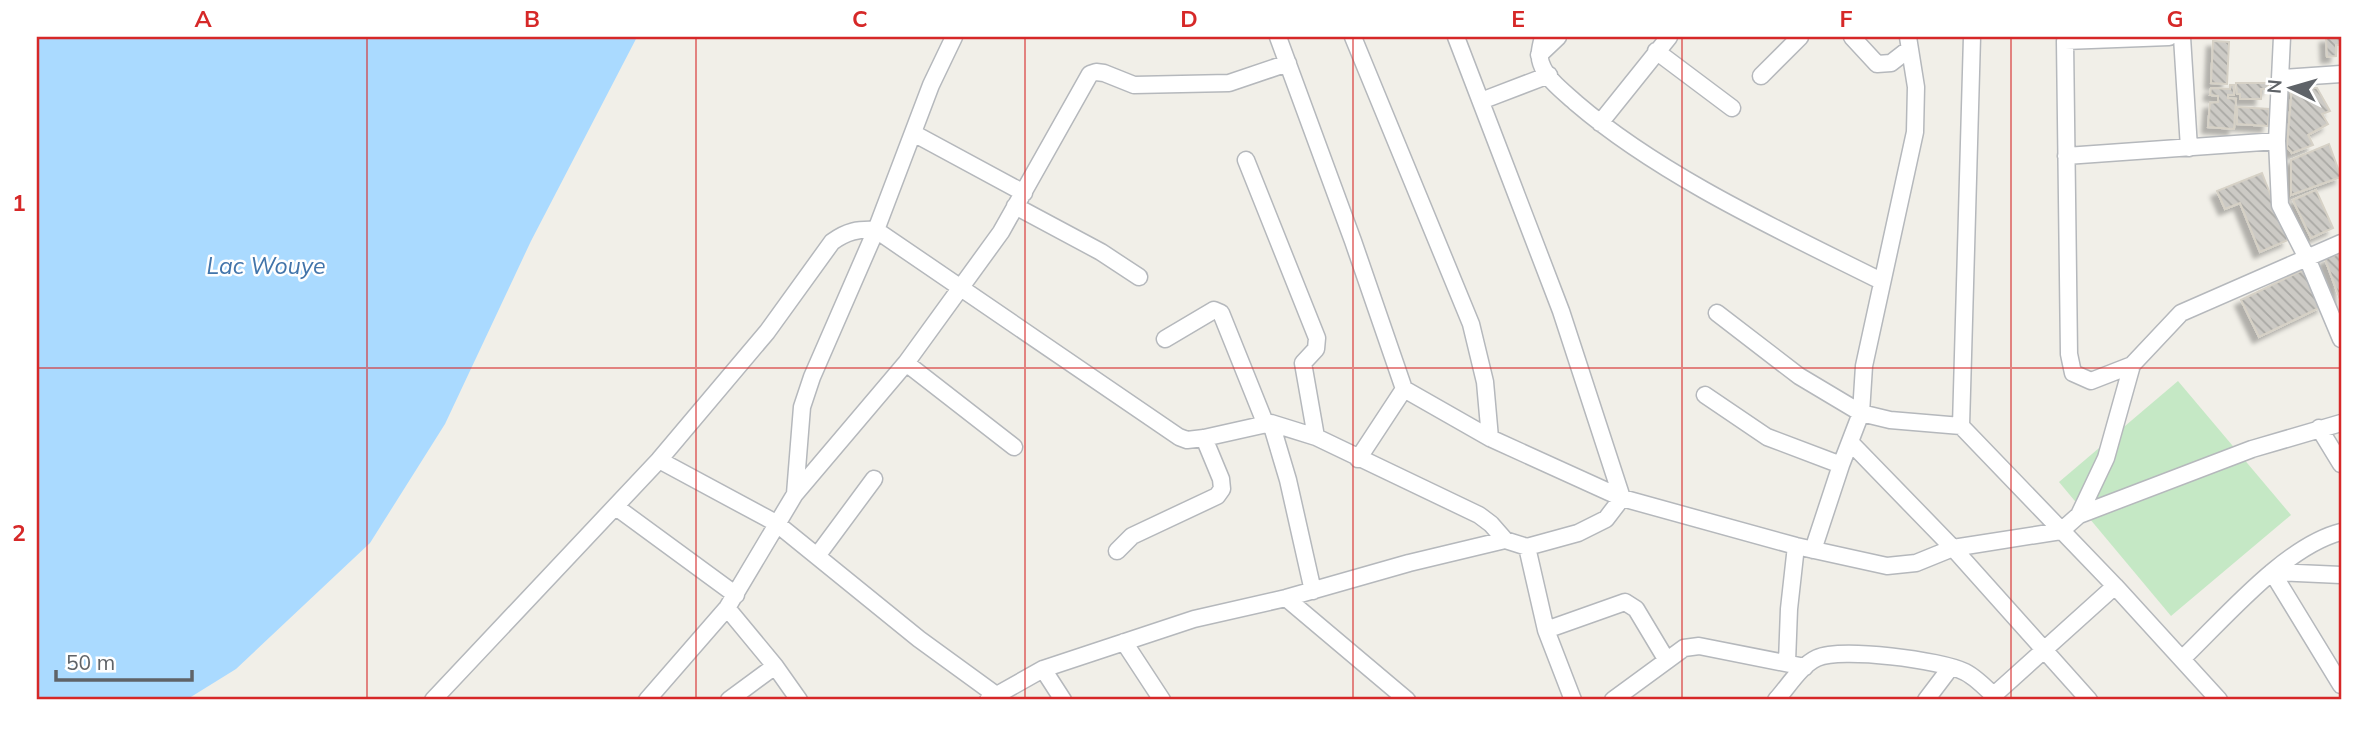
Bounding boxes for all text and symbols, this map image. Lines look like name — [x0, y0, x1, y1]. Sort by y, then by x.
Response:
text: A — [194, 4, 212, 33]
text: B — [524, 4, 540, 33]
text: C — [852, 4, 868, 33]
text: D — [1180, 4, 1198, 33]
text: E — [1511, 4, 1525, 33]
text: F — [1839, 4, 1853, 33]
text: G — [2166, 4, 2184, 33]
north arrow — [2256, 52, 2326, 122]
text: N — [2261, 78, 2287, 95]
text: 1 — [12, 188, 26, 217]
water label: Lac Wouye — [207, 251, 325, 280]
text: 2 — [12, 518, 26, 547]
scale bar — [56, 639, 192, 683]
text: 50 m — [66, 649, 115, 675]

